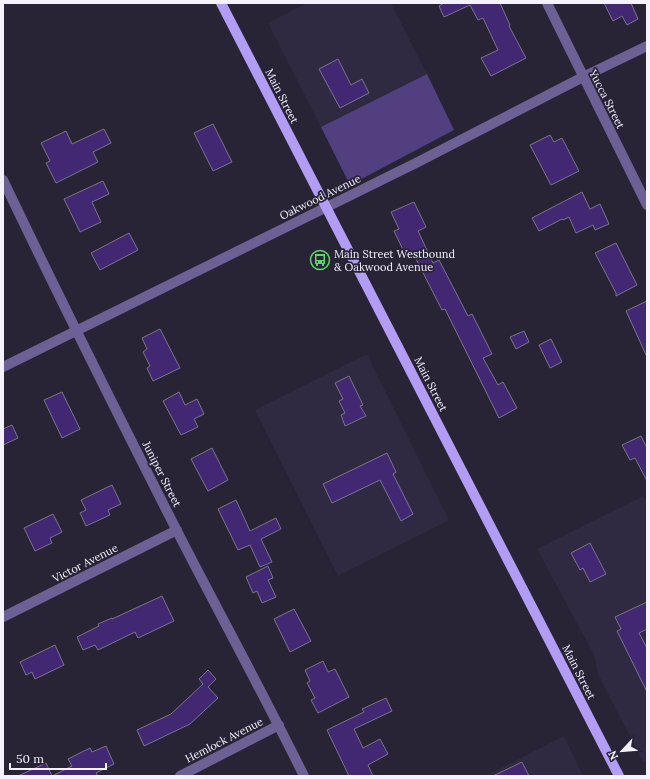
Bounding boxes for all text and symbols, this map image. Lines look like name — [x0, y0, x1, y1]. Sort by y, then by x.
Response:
street label: Main Street — [262, 66, 302, 126]
street label: Yucca Street — [586, 66, 628, 132]
street label: Oakwood Avenue — [277, 171, 363, 223]
place label: Main Street Westbound & Oakwood Avenue — [334, 247, 455, 274]
bus stop icon: Main Street Westbound & Oakwood Avenue — [309, 249, 331, 271]
street label: Main Street — [411, 354, 451, 414]
street label: Juniper Street — [139, 438, 185, 510]
street label: Victor Avenue — [49, 540, 120, 586]
street label: Main Street — [559, 642, 599, 702]
street label: Hemlock Avenue — [183, 714, 265, 766]
north arrow — [602, 731, 642, 771]
scale bar — [10, 745, 106, 771]
text: N — [605, 748, 621, 762]
text: 50 m — [16, 751, 44, 766]

